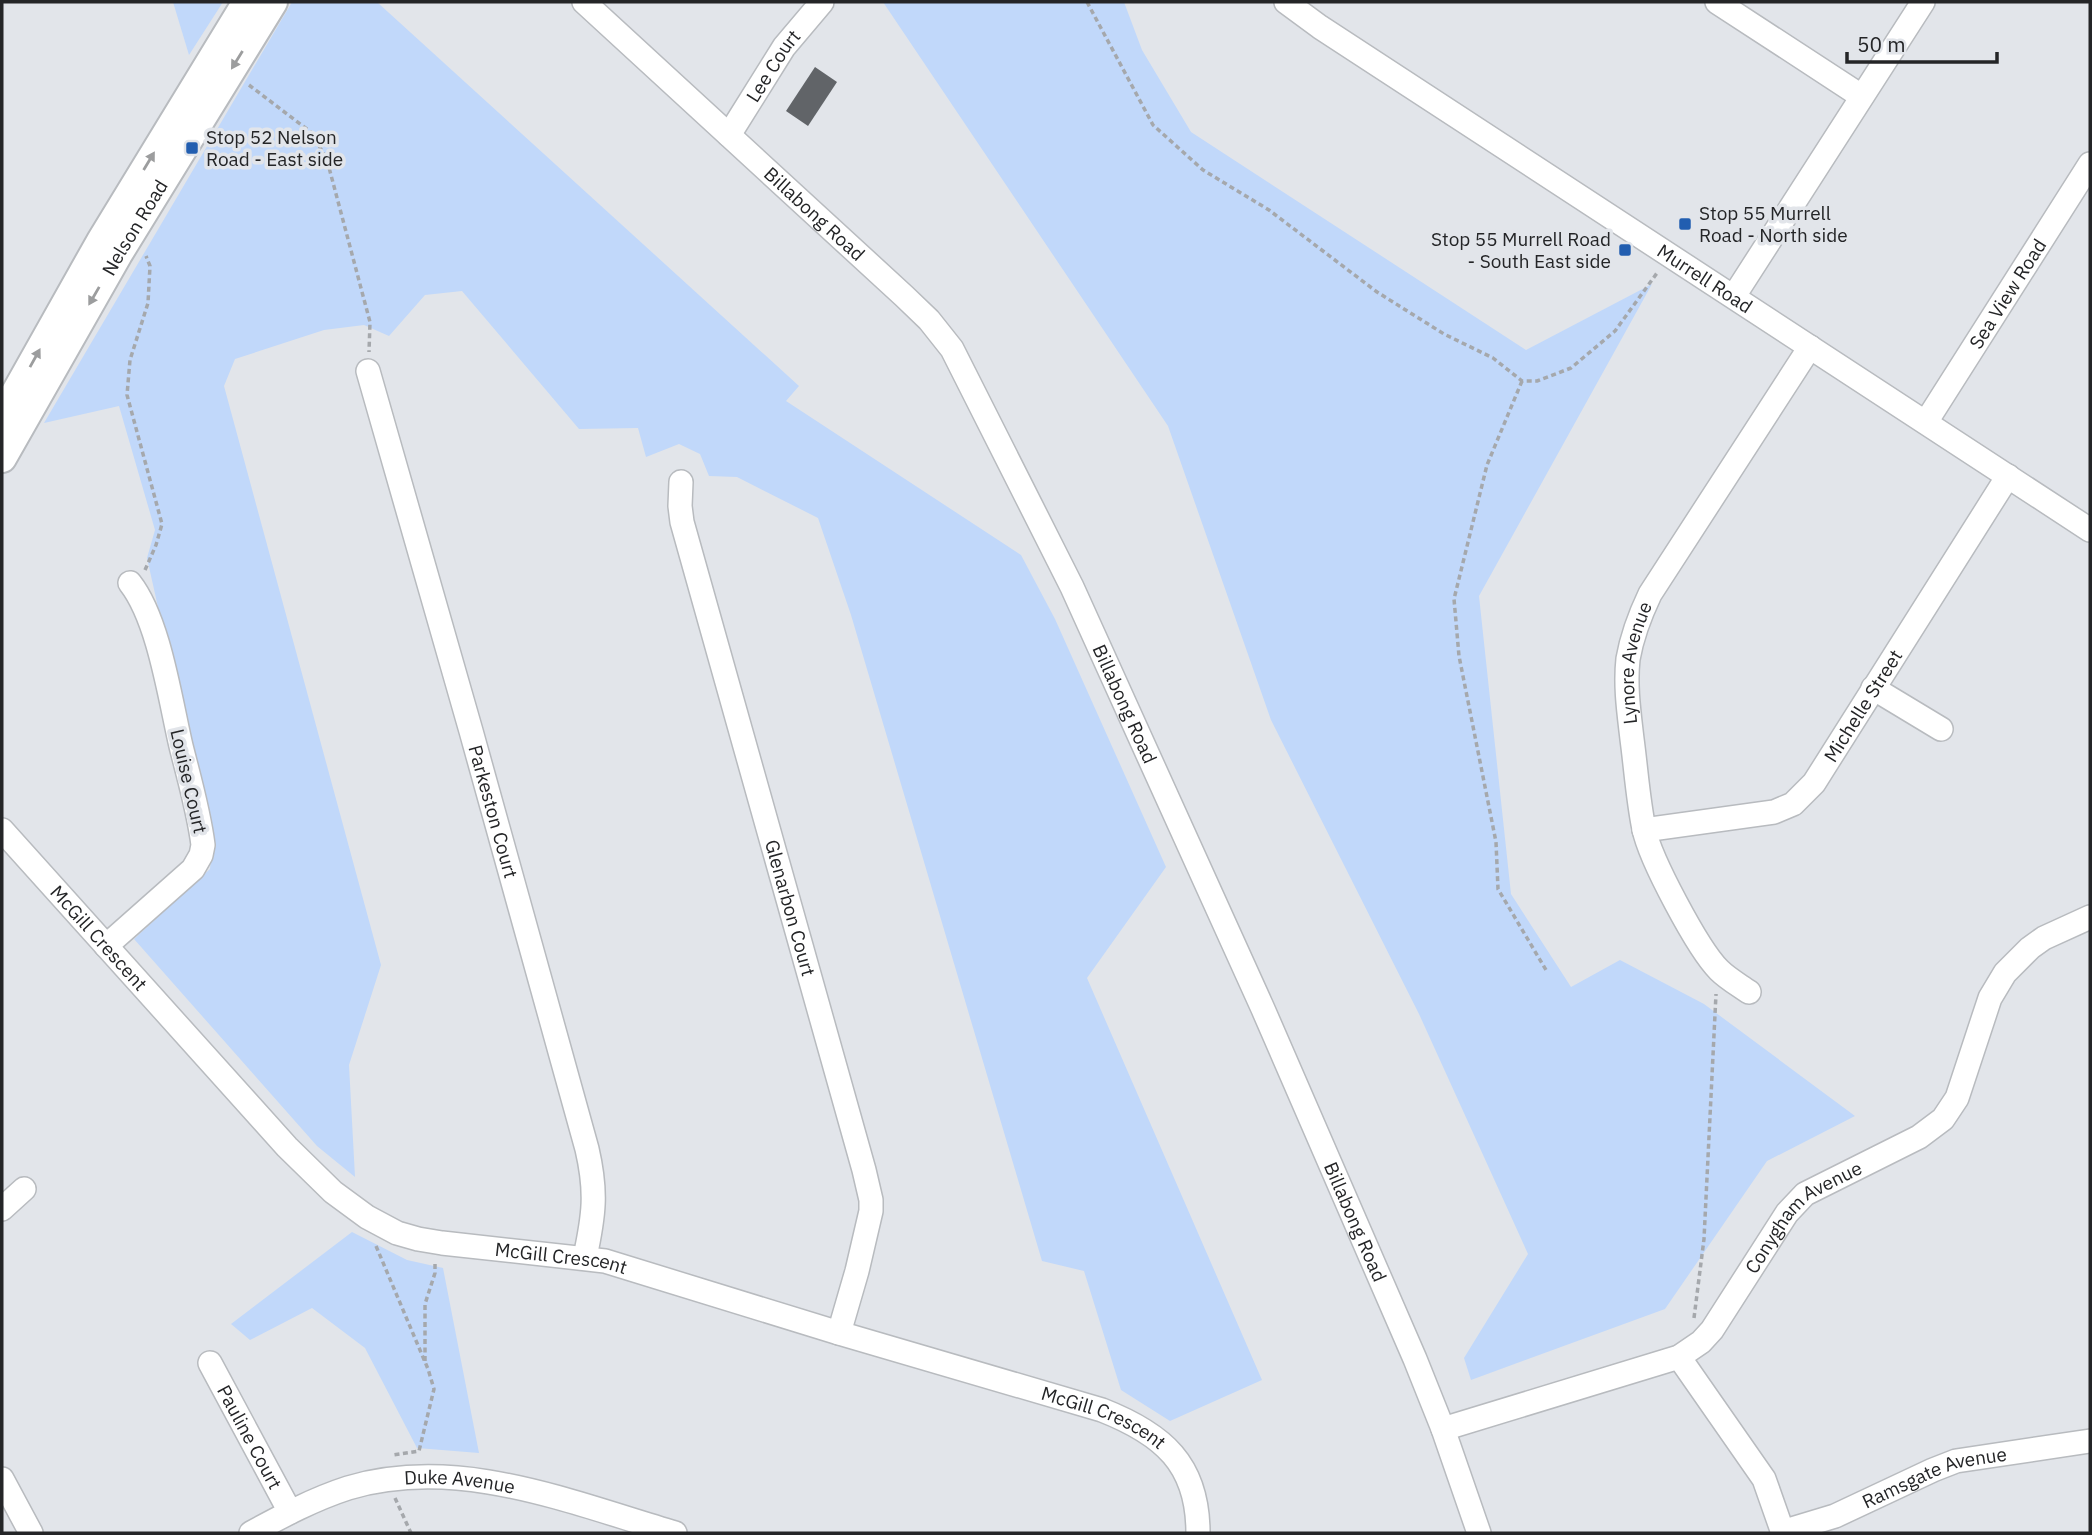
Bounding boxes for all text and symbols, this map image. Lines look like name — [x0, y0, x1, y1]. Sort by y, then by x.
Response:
scale bar — [1847, 21, 1997, 65]
street label: Lee Court — [741, 25, 805, 106]
text: 50 m — [1857, 30, 1906, 58]
one-way arrow — [230, 50, 243, 69]
place label: Stop 52 Nelson Road - East side — [206, 125, 343, 171]
marker: Stop 52 Nelson Road - East side — [184, 140, 200, 156]
one-way arrow — [143, 151, 156, 171]
street label: Billabong Road — [759, 162, 870, 266]
street label: Nelson Road — [96, 175, 173, 280]
place label: Stop 55 Murrell Road - North side — [1699, 201, 1848, 247]
marker: Stop 55 Murrell Road - North side — [1677, 216, 1693, 232]
place label: Stop 55 Murrell Road - South East side — [1431, 227, 1611, 273]
street label: Sea View Road — [1964, 234, 2051, 353]
street label: Murrell Road — [1653, 239, 1757, 318]
marker: Stop 55 Murrell Road - South East side — [1617, 242, 1633, 258]
one-way arrow — [88, 287, 100, 306]
one-way arrow — [29, 348, 41, 367]
street label: Lynore Avenue — [1615, 598, 1657, 726]
street label: Billabong Road — [1087, 640, 1162, 767]
street label: Michelle Street — [1818, 645, 1907, 766]
street label: Louise Court — [165, 726, 213, 836]
street label: Parkeston Court — [463, 742, 523, 881]
street label: Glenarbon Court — [760, 837, 821, 979]
street label: McGill Crescent — [45, 880, 152, 995]
street label: Conygham Avenue — [1739, 1156, 1866, 1278]
street label: Billabong Road — [1319, 1158, 1392, 1285]
street label: McGill Crescent — [494, 1237, 630, 1279]
street label: Pauline Court — [212, 1381, 287, 1493]
street label: McGill Crescent — [1039, 1381, 1171, 1454]
street label: Ramsgate Avenue — [1858, 1442, 2008, 1514]
street label: Duke Avenue — [403, 1465, 517, 1499]

